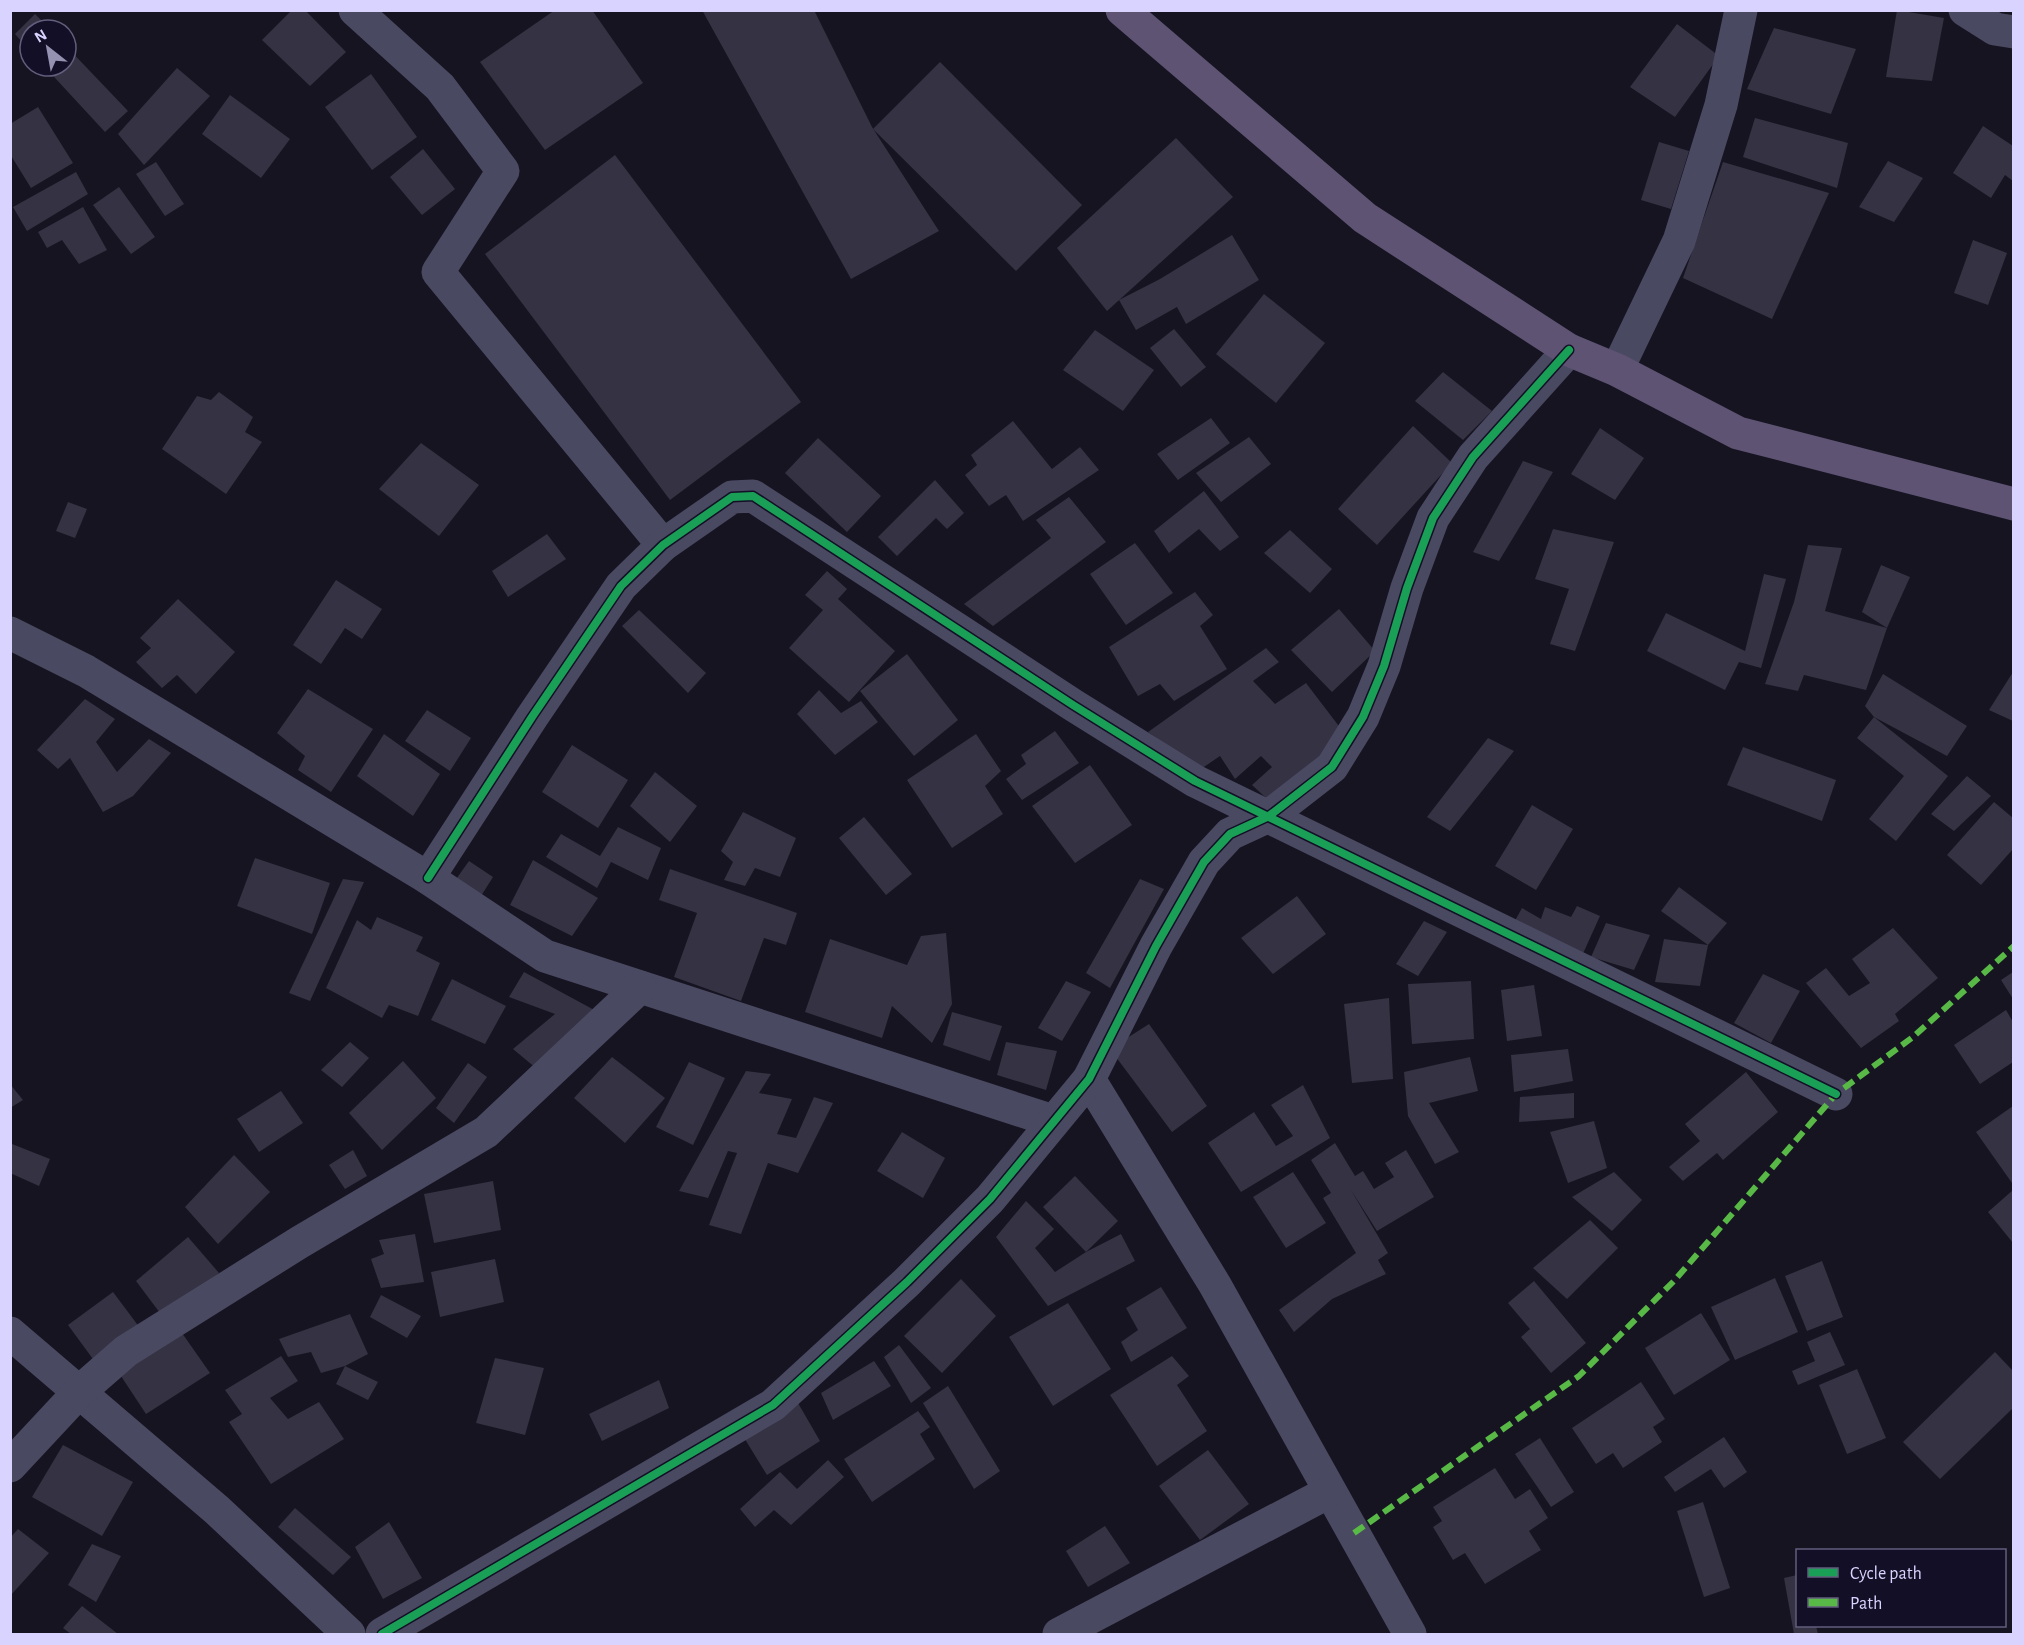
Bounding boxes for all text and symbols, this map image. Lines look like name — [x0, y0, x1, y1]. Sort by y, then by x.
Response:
north arrow — [18, 18, 78, 78]
text: N — [32, 26, 50, 46]
legend — [1796, 1549, 2006, 1627]
text: Cycle path — [1850, 1565, 1922, 1583]
text: Path — [1850, 1595, 1882, 1613]

